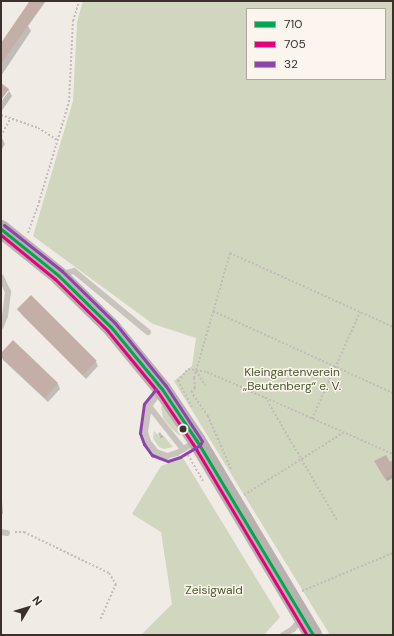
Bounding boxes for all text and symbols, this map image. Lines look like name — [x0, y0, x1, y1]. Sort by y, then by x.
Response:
legend — [246, 8, 386, 80]
text: 710 — [284, 16, 302, 32]
text: 705 — [284, 36, 306, 52]
text: 32 — [284, 56, 298, 72]
park label: Kleingartenverein „Beutenberg“ e. V. — [243, 366, 341, 394]
unlabelled marker — [178, 424, 188, 434]
park label: Zeisigwald — [185, 584, 243, 598]
north arrow — [8, 588, 48, 628]
text: N — [29, 593, 45, 608]

